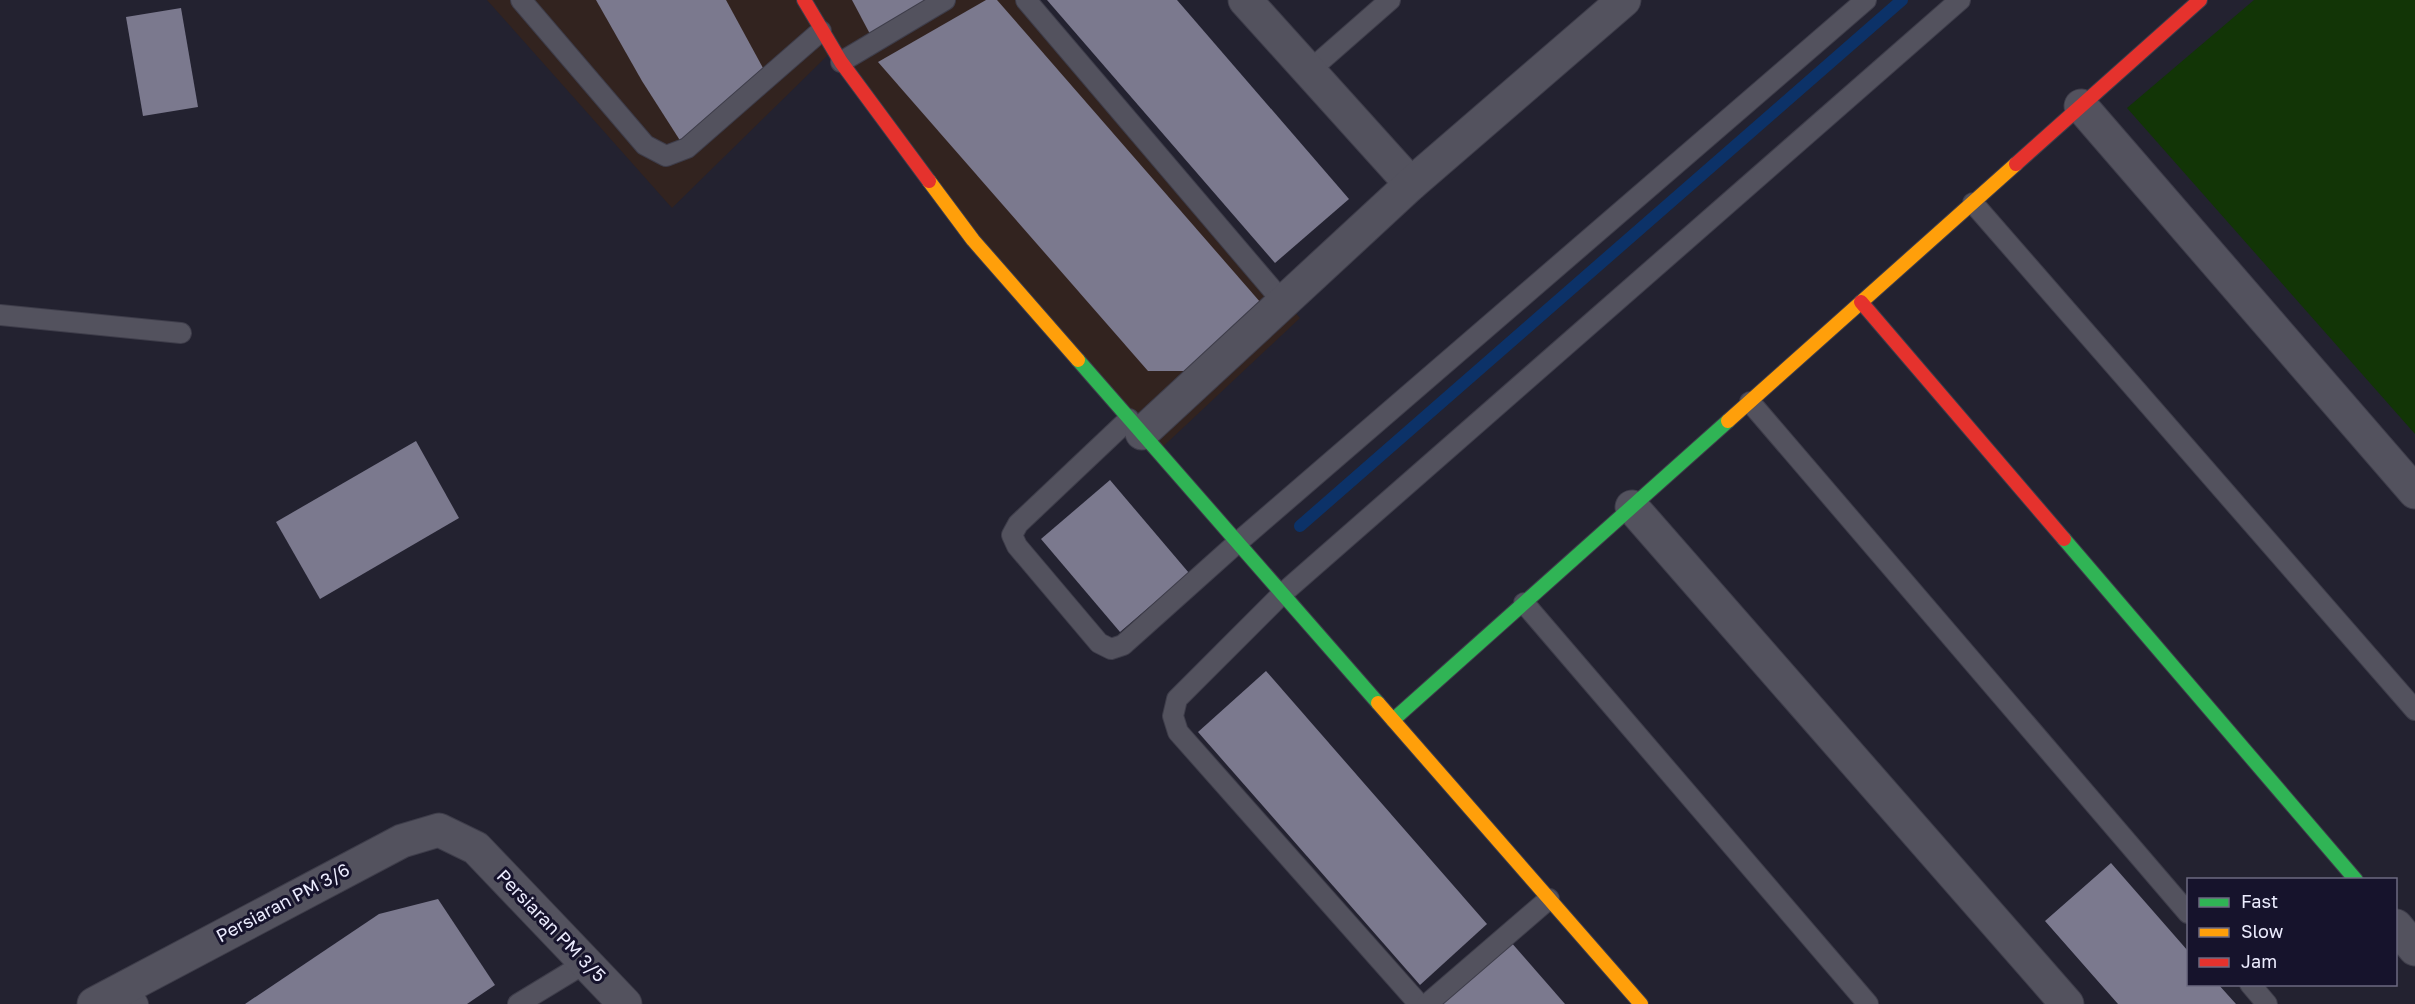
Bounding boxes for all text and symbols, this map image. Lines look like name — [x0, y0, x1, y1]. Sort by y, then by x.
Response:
street label: Persiaran PM 3/6 — [212, 858, 353, 947]
street label: Persiaran PM 3/5 — [493, 865, 611, 986]
legend — [2187, 878, 2397, 986]
text: Fast — [2241, 890, 2278, 912]
text: Slow — [2241, 920, 2284, 942]
text: Jam — [2241, 950, 2277, 972]

